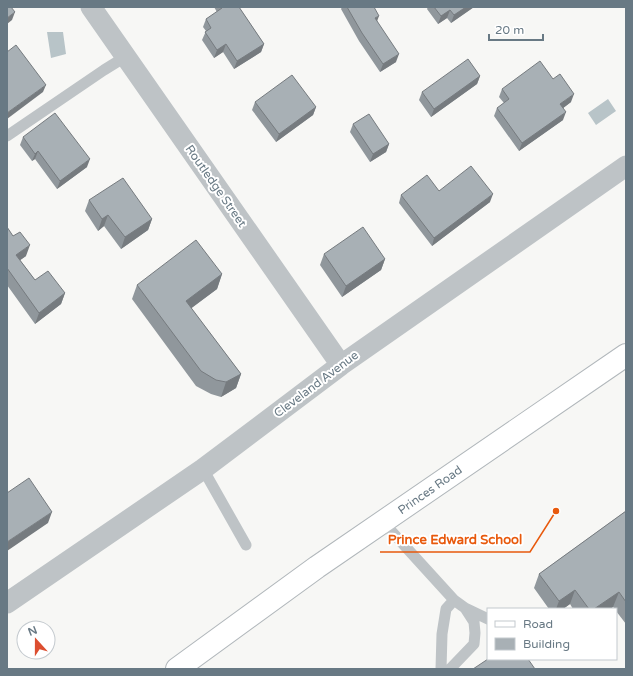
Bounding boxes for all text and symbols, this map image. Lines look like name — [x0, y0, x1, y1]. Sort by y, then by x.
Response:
scale bar — [489, 16, 543, 42]
text: 20 m — [495, 23, 524, 37]
street label: Routledge Street — [182, 142, 250, 230]
street label: Cleveland Avenue — [271, 348, 361, 420]
street label: Princes Road — [395, 463, 465, 517]
callout: Prince Edward School — [380, 527, 530, 552]
text: Prince Edward School — [388, 532, 522, 548]
legend — [487, 608, 617, 660]
text: Road — [523, 617, 553, 631]
north arrow — [16, 620, 56, 660]
text: N — [26, 623, 39, 639]
text: Building — [523, 637, 570, 651]

